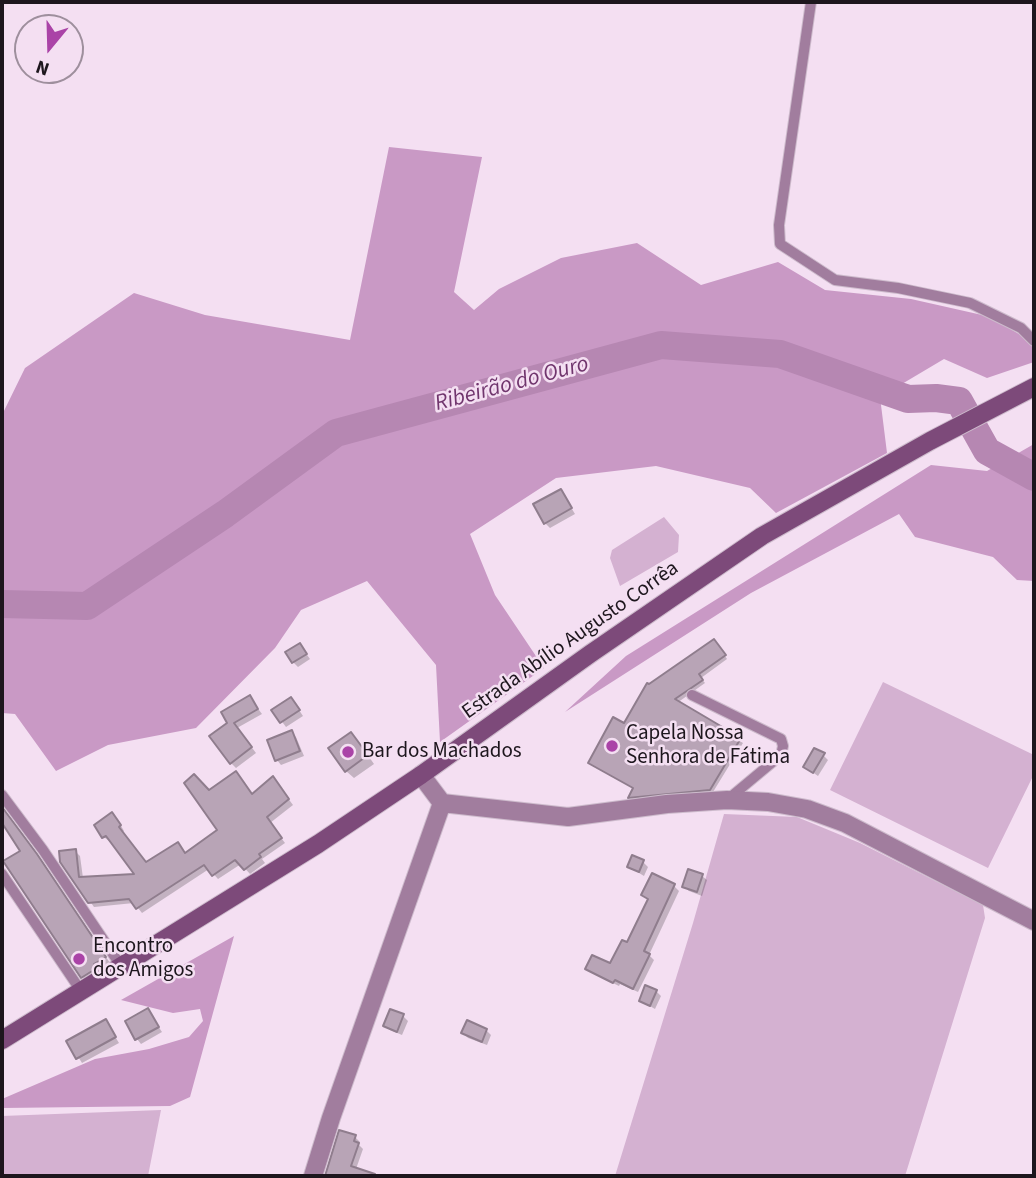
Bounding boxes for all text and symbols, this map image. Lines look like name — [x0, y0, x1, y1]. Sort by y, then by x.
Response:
north arrow — [14, 14, 84, 84]
text: N — [32, 53, 53, 82]
water label: Ribeirão do Ouro — [432, 351, 592, 419]
street label: Estrada Abílio Augusto Corrêa — [458, 557, 684, 725]
place label: Capela Nossa Senhora de Fátima — [626, 721, 790, 771]
marker: Capela Nossa Senhora de Fátima — [604, 738, 620, 754]
place label: Bar dos Machados — [362, 739, 522, 765]
marker: Bar dos Machados — [340, 744, 356, 760]
place label: Encontro dos Amigos — [93, 934, 193, 984]
marker: Encontro dos Amigos — [71, 951, 87, 967]

